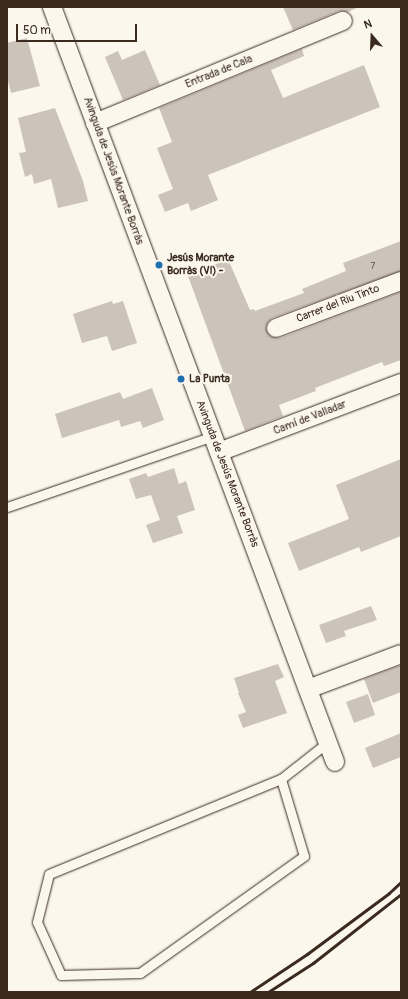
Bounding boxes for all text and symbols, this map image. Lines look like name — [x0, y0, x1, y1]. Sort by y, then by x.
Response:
scale bar — [18, 16, 139, 42]
north arrow — [352, 16, 392, 56]
text: N — [362, 17, 374, 32]
text: 50 m — [23, 23, 51, 38]
street label: Entrada de Cala — [184, 53, 254, 91]
street label: Avinguda de Jesús Morante Borràs — [80, 95, 146, 247]
place label: Jesús Morante Borràs (VI) - — [167, 252, 234, 278]
marker: Jesús Morante Borràs (VI) - — [154, 260, 164, 270]
house number: 7 — [371, 262, 375, 272]
street label: Carrer del Riu Tinto — [295, 282, 381, 326]
place label: La Punta — [189, 372, 230, 386]
marker: La Punta — [176, 374, 186, 384]
street label: Camí de Valladar — [272, 398, 348, 438]
street label: Avinguda de Jesús Morante Borràs — [193, 399, 261, 549]

